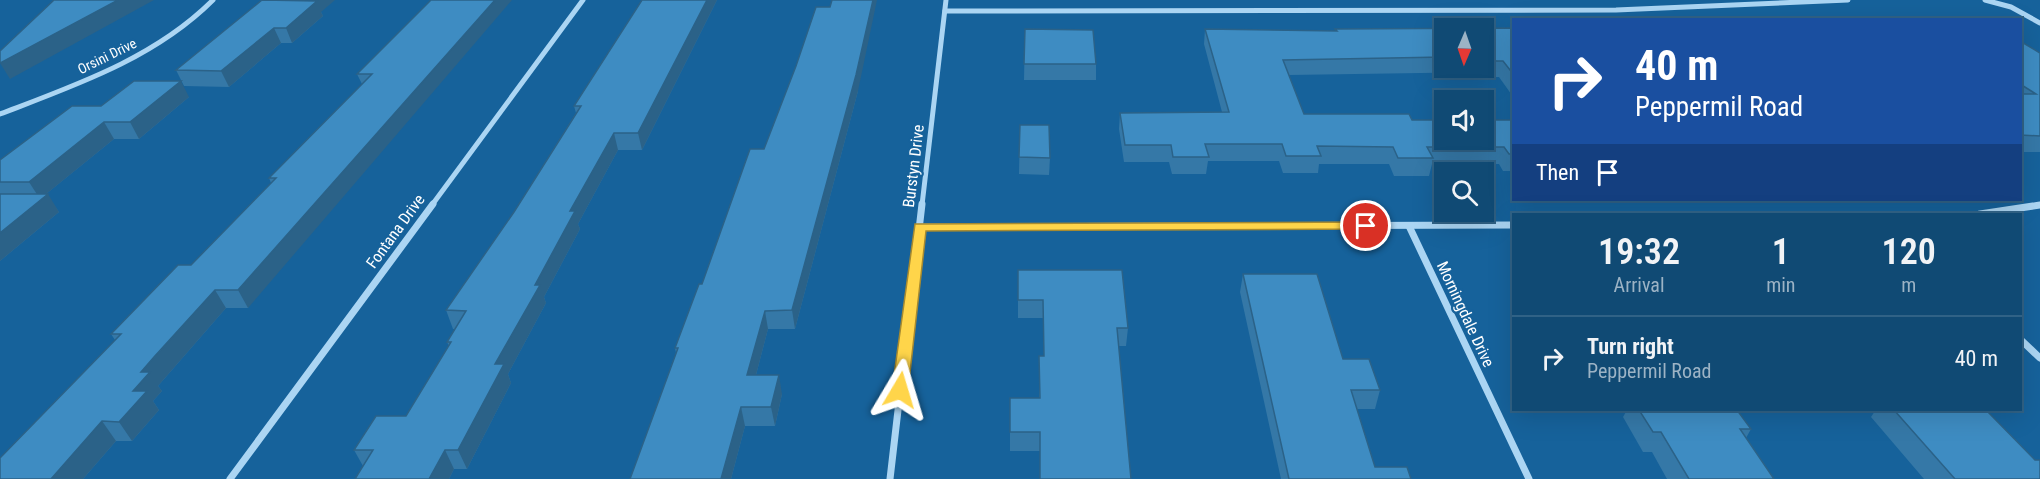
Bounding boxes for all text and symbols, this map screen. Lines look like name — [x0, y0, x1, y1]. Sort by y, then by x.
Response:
north arrow — [1434, 18, 1494, 78]
map controls — [1434, 18, 1494, 222]
street label: Orsini Drive — [75, 35, 139, 77]
text: 40 m — [1635, 41, 1718, 90]
icon: right — [1536, 42, 1614, 120]
button: sound — [1434, 90, 1494, 150]
text: Peppermil Road — [1635, 91, 1803, 123]
street label: Burstyn Drive — [899, 124, 928, 209]
icon: arrive — [1591, 156, 1624, 189]
text: Then — [1536, 160, 1579, 185]
button: search — [1434, 162, 1494, 222]
street label: Fontana Drive — [362, 191, 429, 272]
pin — [1340, 200, 1391, 251]
icon: arrive — [1349, 209, 1382, 242]
text: 19:32 — [1598, 231, 1680, 273]
text: 1 — [1772, 231, 1790, 273]
text: 120 — [1882, 231, 1936, 273]
street label: Morningdale Drive — [1433, 258, 1498, 370]
text: Arrival — [1614, 273, 1665, 297]
text: min — [1766, 273, 1795, 297]
text: m — [1901, 273, 1916, 297]
text: Turn right — [1587, 334, 1674, 359]
icon: right — [1536, 342, 1569, 375]
text: 40 m — [1955, 346, 1998, 371]
position arrow — [868, 358, 932, 422]
text: Peppermil Road — [1587, 359, 1712, 383]

